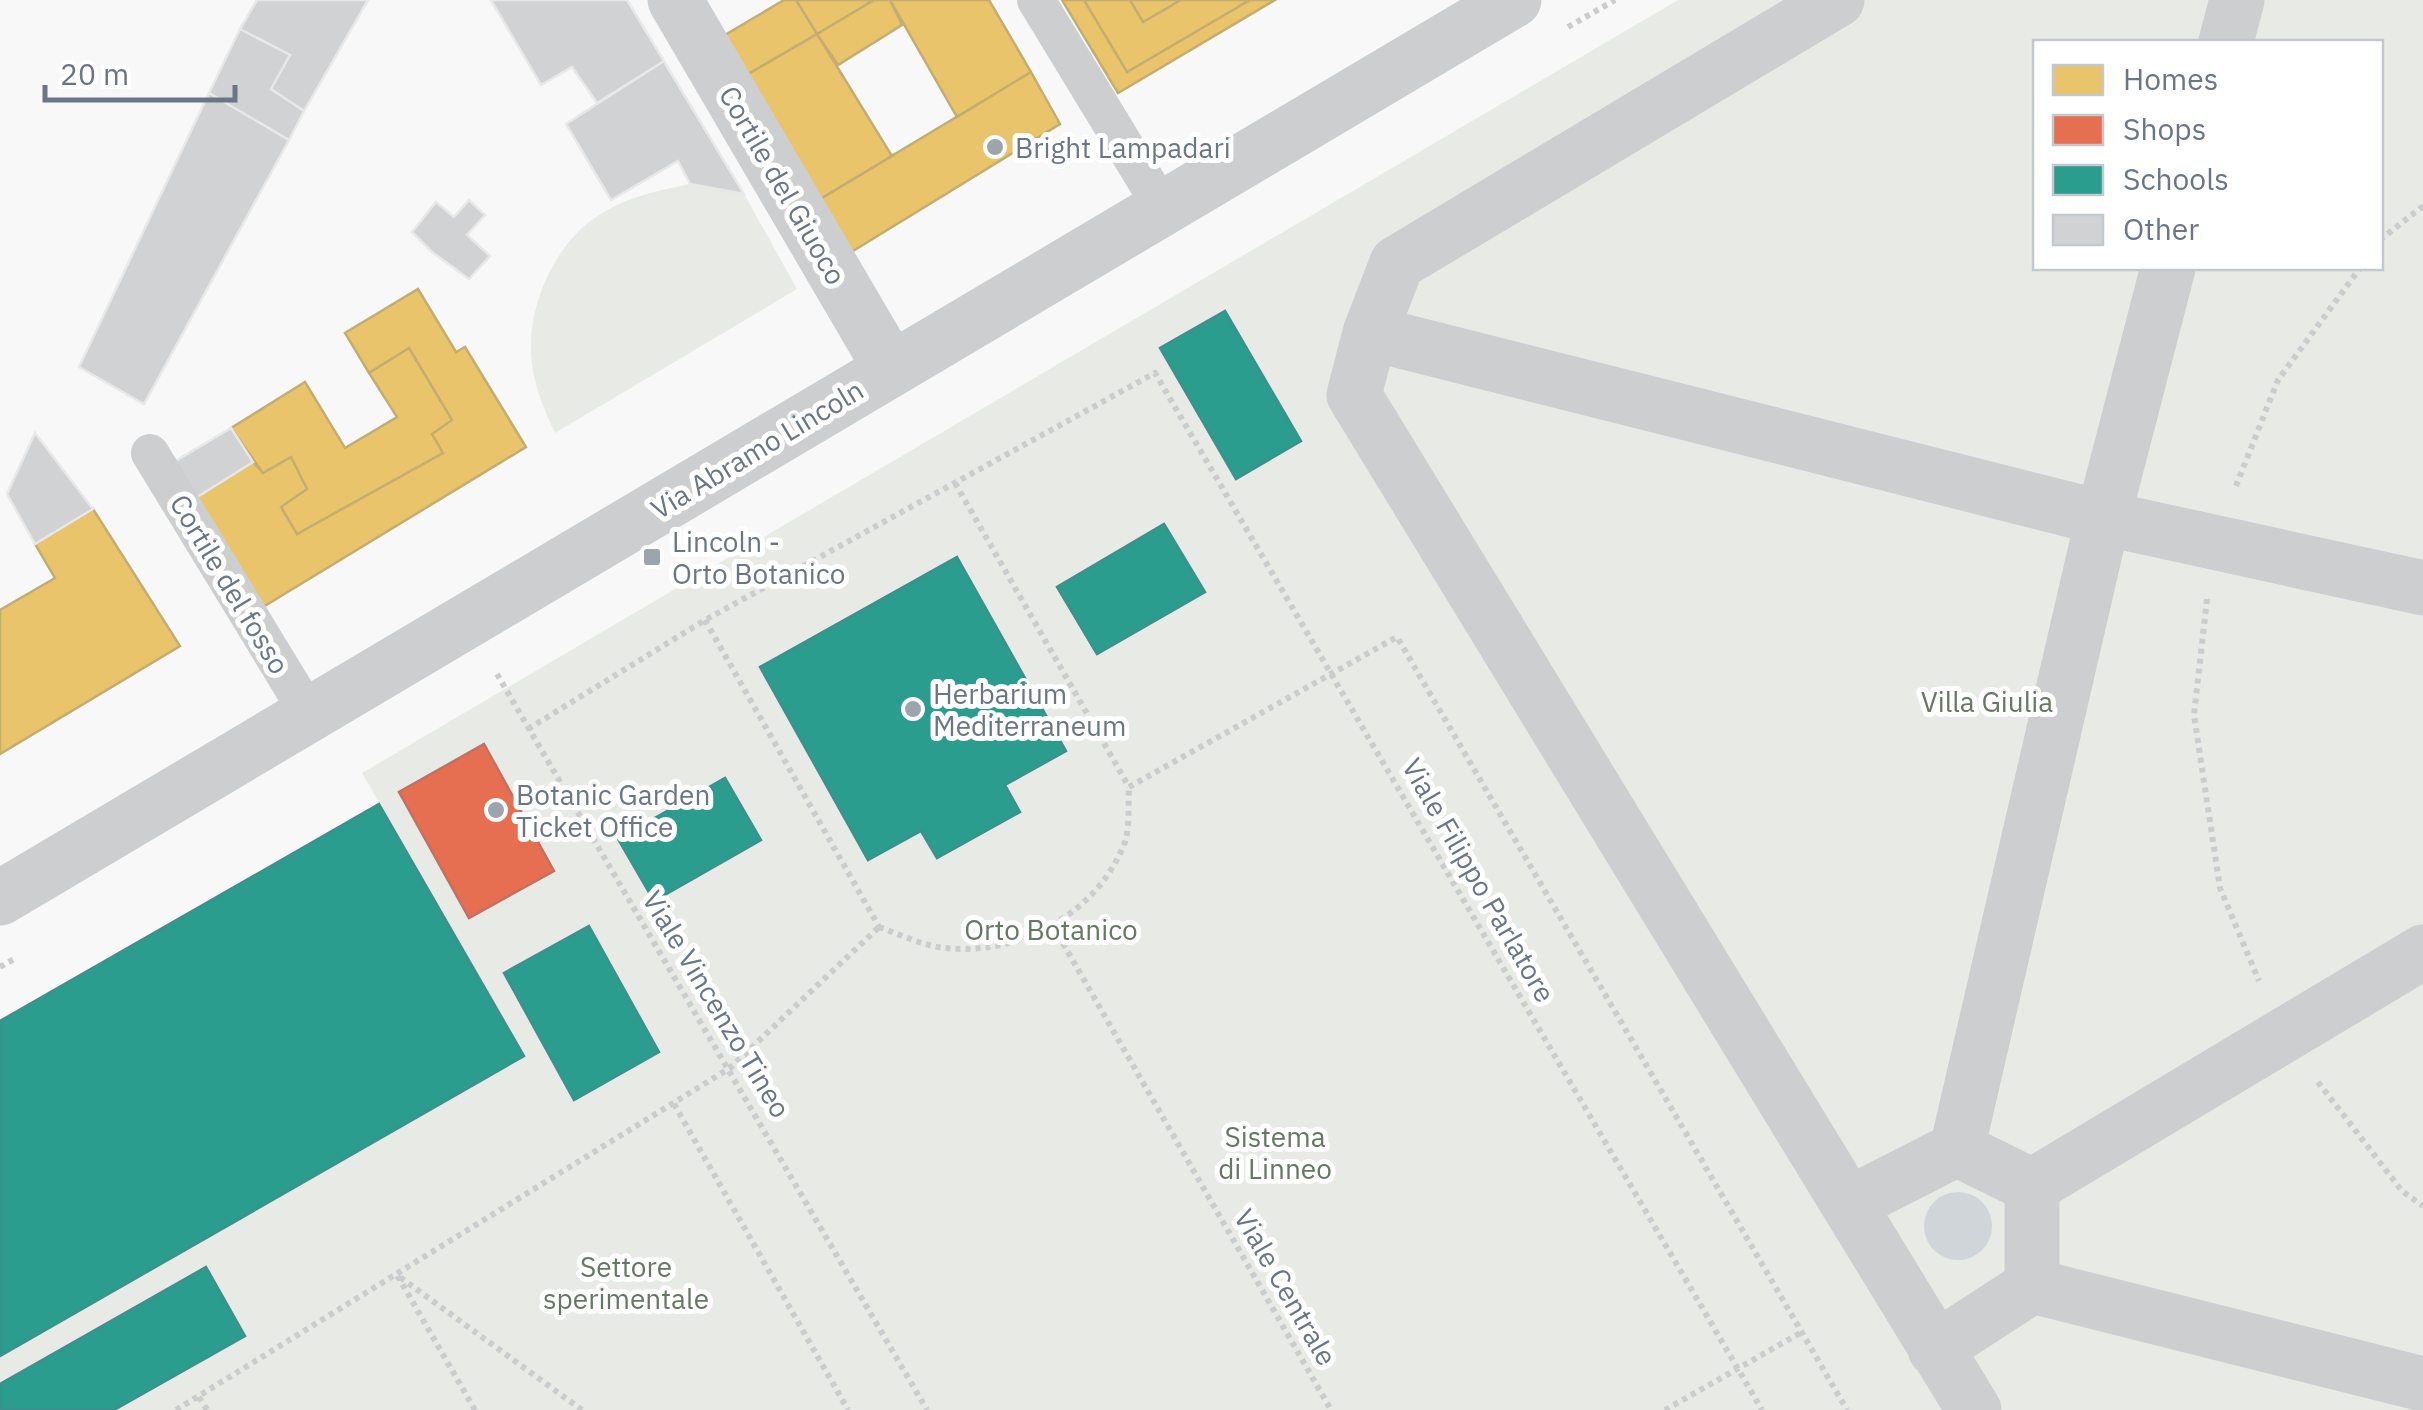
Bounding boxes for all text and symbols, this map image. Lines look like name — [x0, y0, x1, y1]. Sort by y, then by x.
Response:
scale bar — [45, 40, 235, 102]
legend — [2033, 40, 2383, 270]
text: 20 m — [60, 54, 129, 93]
text: Homes — [2123, 59, 2218, 98]
street label: Cortile del Giuoco — [711, 79, 855, 291]
text: Shops — [2123, 109, 2206, 148]
place label: Bright Lampadari — [1015, 129, 1231, 166]
marker: Bright Lampadari — [984, 136, 1006, 158]
text: Schools — [2123, 159, 2229, 198]
text: Other — [2123, 209, 2199, 248]
street label: Via Abramo Lincoln — [644, 371, 870, 527]
street label: Cortile del fosso — [162, 487, 298, 681]
place label: Lincoln - Orto Botanico — [672, 523, 845, 592]
marker: Lincoln - Orto Botanico — [641, 546, 663, 568]
place label: Herbarium Mediterraneum — [933, 675, 1126, 744]
park label: Villa Giulia — [1921, 683, 2053, 720]
marker: Herbarium Mediterraneum — [902, 698, 924, 720]
street label: Viale Filippo Parlatore — [1394, 751, 1564, 1009]
place label: Botanic Garden Ticket Office — [516, 776, 710, 845]
marker: Botanic Garden Ticket Office — [485, 799, 507, 821]
street label: Viale Vincenzo Tineo — [635, 884, 799, 1124]
park label: Orto Botanico — [964, 911, 1138, 948]
park label: Sistema di Linneo — [1218, 1118, 1332, 1187]
street label: Viale Centrale — [1226, 1202, 1346, 1372]
park label: Settore sperimentale — [543, 1248, 709, 1317]

